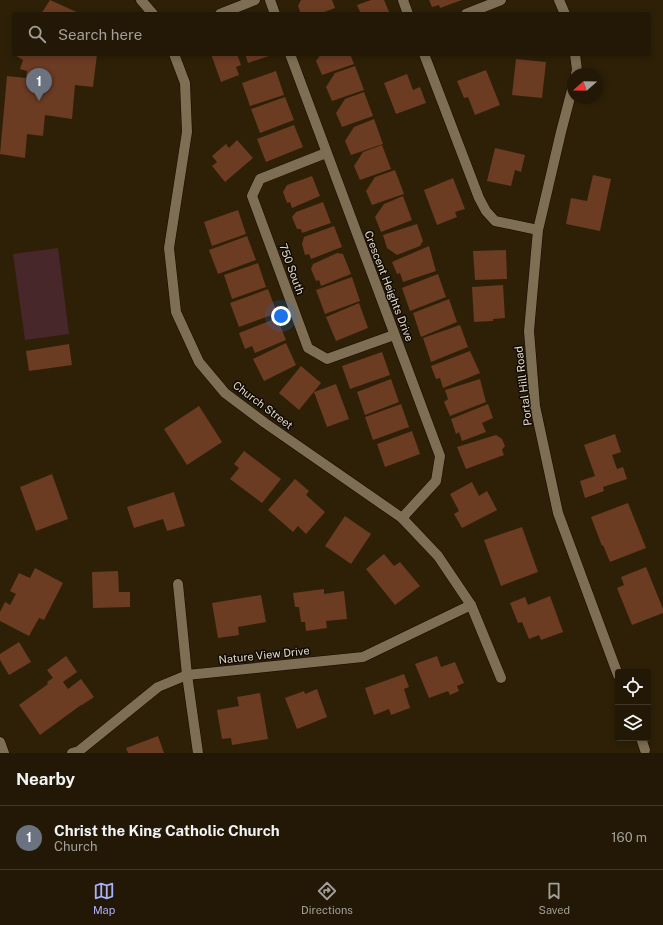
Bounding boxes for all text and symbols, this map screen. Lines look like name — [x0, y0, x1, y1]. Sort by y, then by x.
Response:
search box — [12, 12, 651, 56]
icon: search — [26, 23, 48, 45]
text: Search here — [58, 26, 142, 43]
pin: 1 — [26, 68, 52, 101]
north arrow — [567, 68, 603, 104]
street label: Crescent Heights Drive — [362, 229, 416, 343]
street label: 750 South — [277, 242, 307, 296]
your location — [271, 306, 291, 326]
street label: Portal Hill Road — [512, 346, 534, 426]
street label: Church Street — [231, 379, 295, 431]
street label: Nature View Drive — [218, 644, 310, 666]
map controls — [615, 669, 651, 741]
button: locate — [615, 669, 651, 705]
button: layers — [615, 705, 651, 741]
text: Nearby — [16, 769, 75, 789]
text: Christ the King Catholic Church — [54, 822, 280, 839]
text: 1 — [26, 830, 32, 845]
text: 160 m — [611, 830, 647, 845]
text: Church — [54, 839, 98, 854]
tab: Map — [93, 880, 115, 916]
tab: Directions — [301, 880, 353, 916]
tab: Saved — [539, 880, 570, 916]

